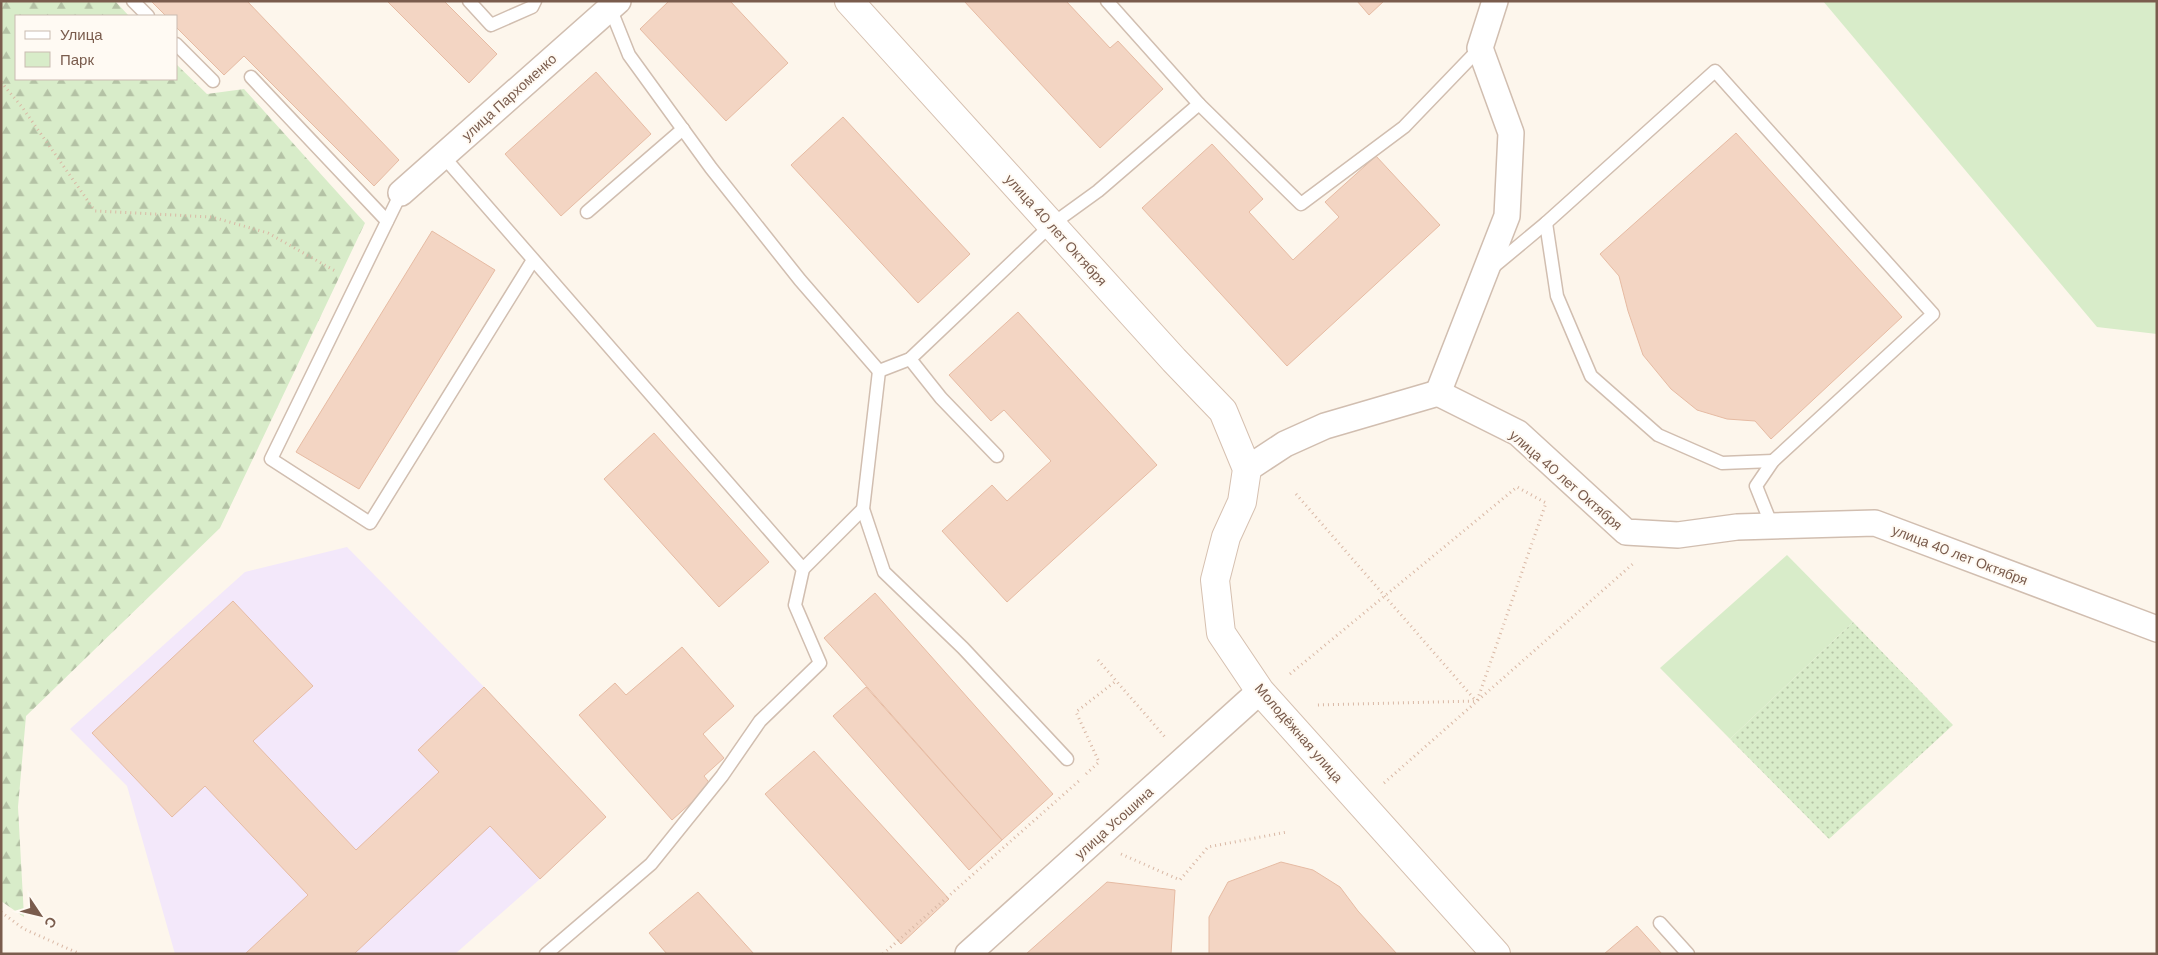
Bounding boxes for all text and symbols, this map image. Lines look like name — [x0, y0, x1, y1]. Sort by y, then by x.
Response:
legend — [15, 15, 178, 80]
text: Улица — [60, 25, 103, 45]
text: Парк — [60, 50, 94, 70]
street label: улица Пархоменко — [458, 50, 560, 144]
street label: улица 40 лет Октября — [1001, 170, 1111, 290]
street label: улица 40 лет Октября — [1506, 426, 1626, 534]
street label: улица 40 лет Октября — [1890, 521, 2030, 589]
street label: Молодёжная улица — [1251, 680, 1347, 787]
street label: улица Усошина — [1071, 783, 1157, 863]
north arrow — [15, 890, 65, 940]
text: С — [40, 913, 61, 932]

